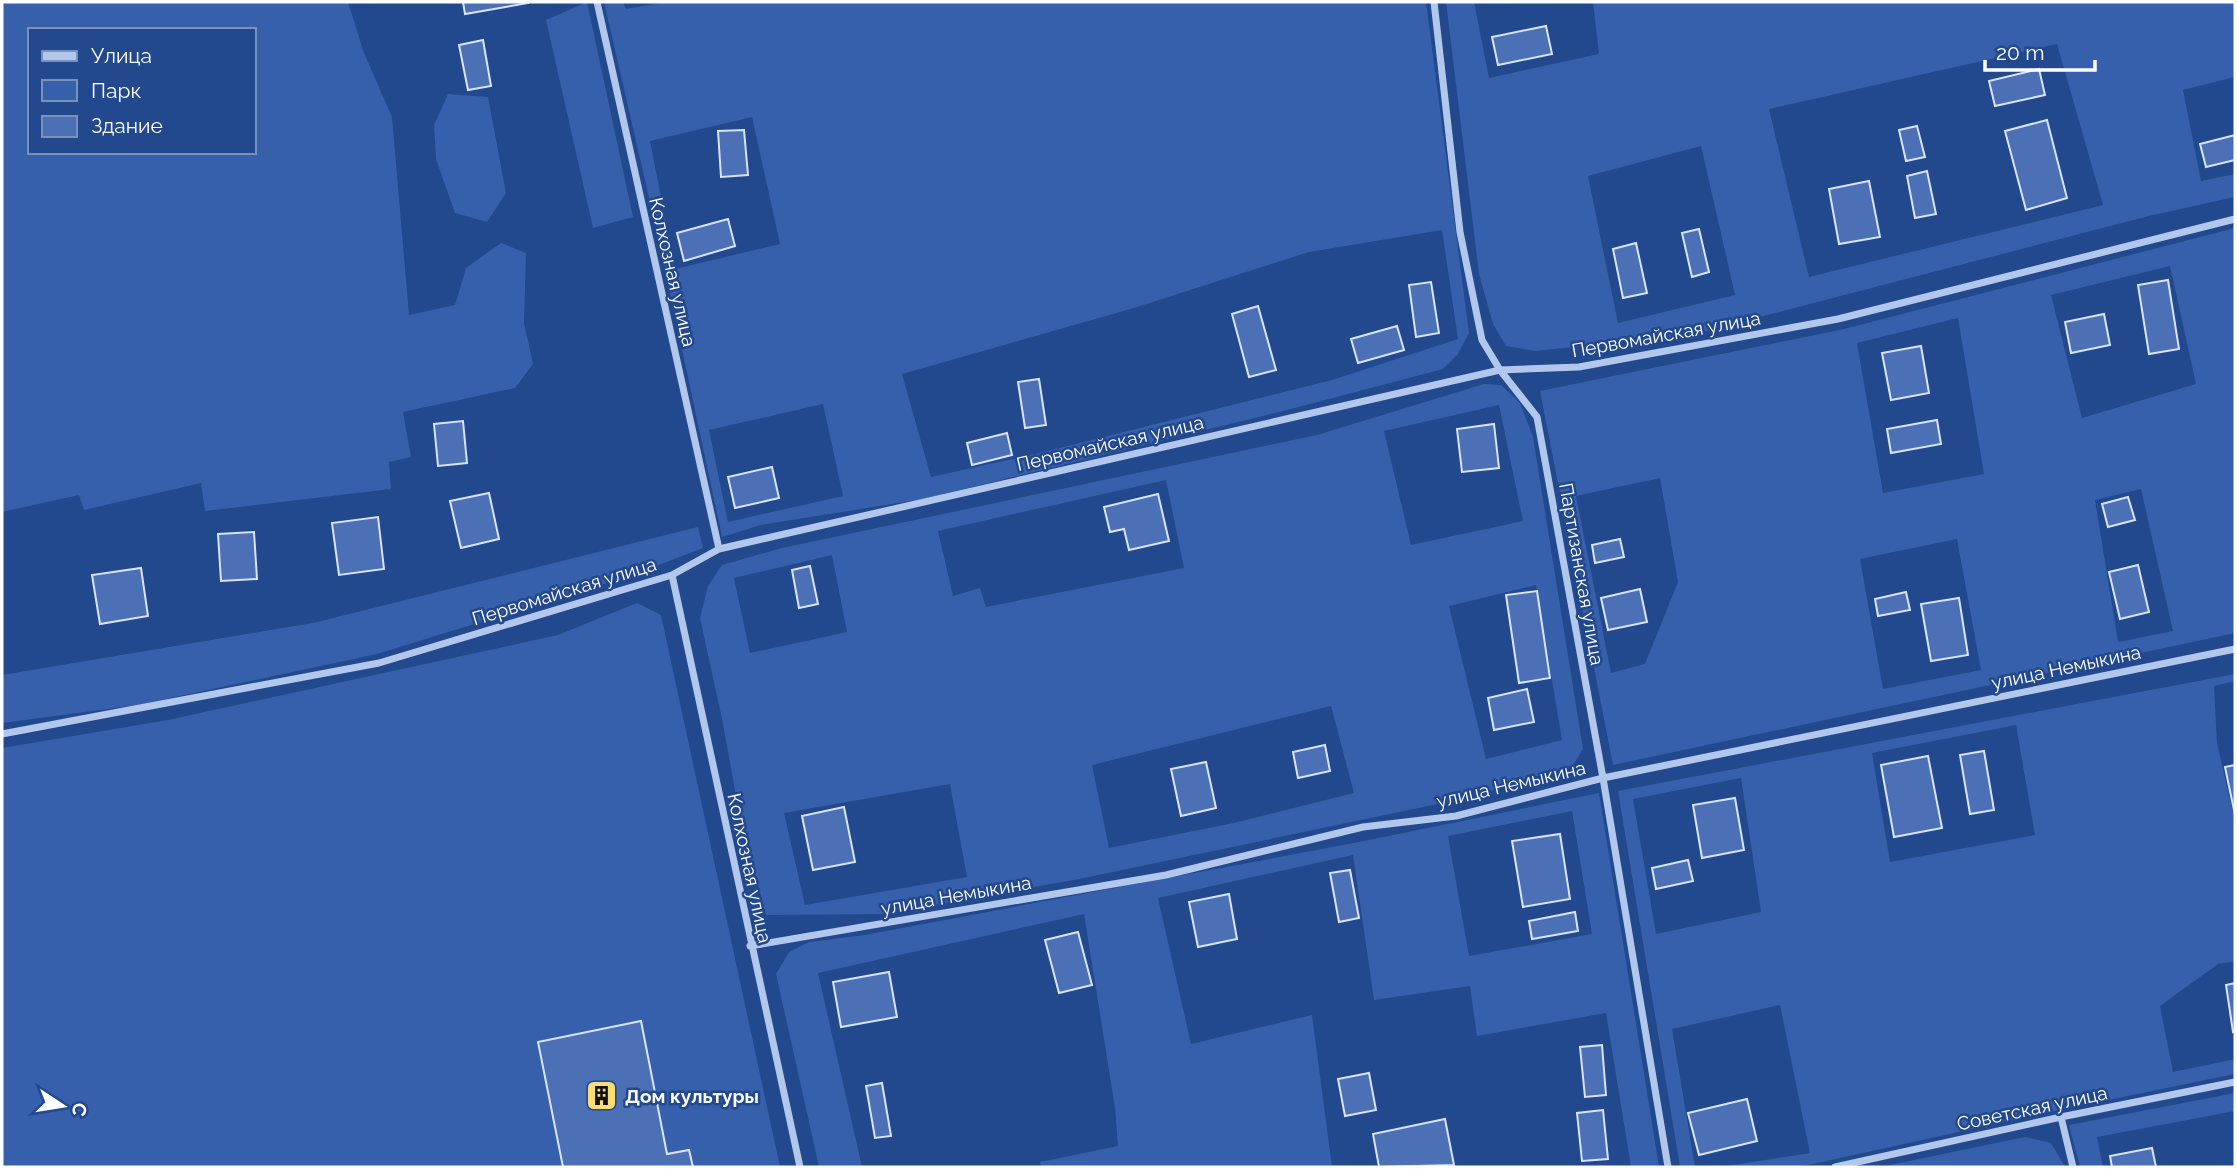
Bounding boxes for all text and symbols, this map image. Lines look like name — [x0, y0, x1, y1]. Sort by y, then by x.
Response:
legend — [28, 28, 256, 154]
scale bar — [1985, 28, 2095, 72]
text: 20 m — [1996, 40, 2044, 65]
text: Улица — [91, 43, 152, 68]
text: Парк — [91, 78, 141, 103]
text: Здание — [91, 113, 163, 138]
street label: Колхозная улица — [645, 195, 701, 349]
street label: Первомайская улица — [1570, 307, 1762, 361]
street label: Первомайская улица — [1014, 411, 1206, 475]
street label: Партизанская улица — [1555, 481, 1609, 667]
street label: Первомайская улица — [469, 552, 659, 630]
street label: улица Немыкина — [1989, 640, 2143, 694]
street label: улица Немыкина — [1434, 756, 1588, 812]
street label: Колхозная улица — [723, 791, 777, 945]
street label: улица Немыкина — [879, 871, 1033, 919]
north arrow — [28, 1071, 98, 1141]
building icon: Дом культуры — [585, 1079, 619, 1113]
street label: Советская улица — [1955, 1081, 2109, 1135]
place label: Дом культуры — [625, 1085, 759, 1107]
text: С — [68, 1101, 92, 1118]

